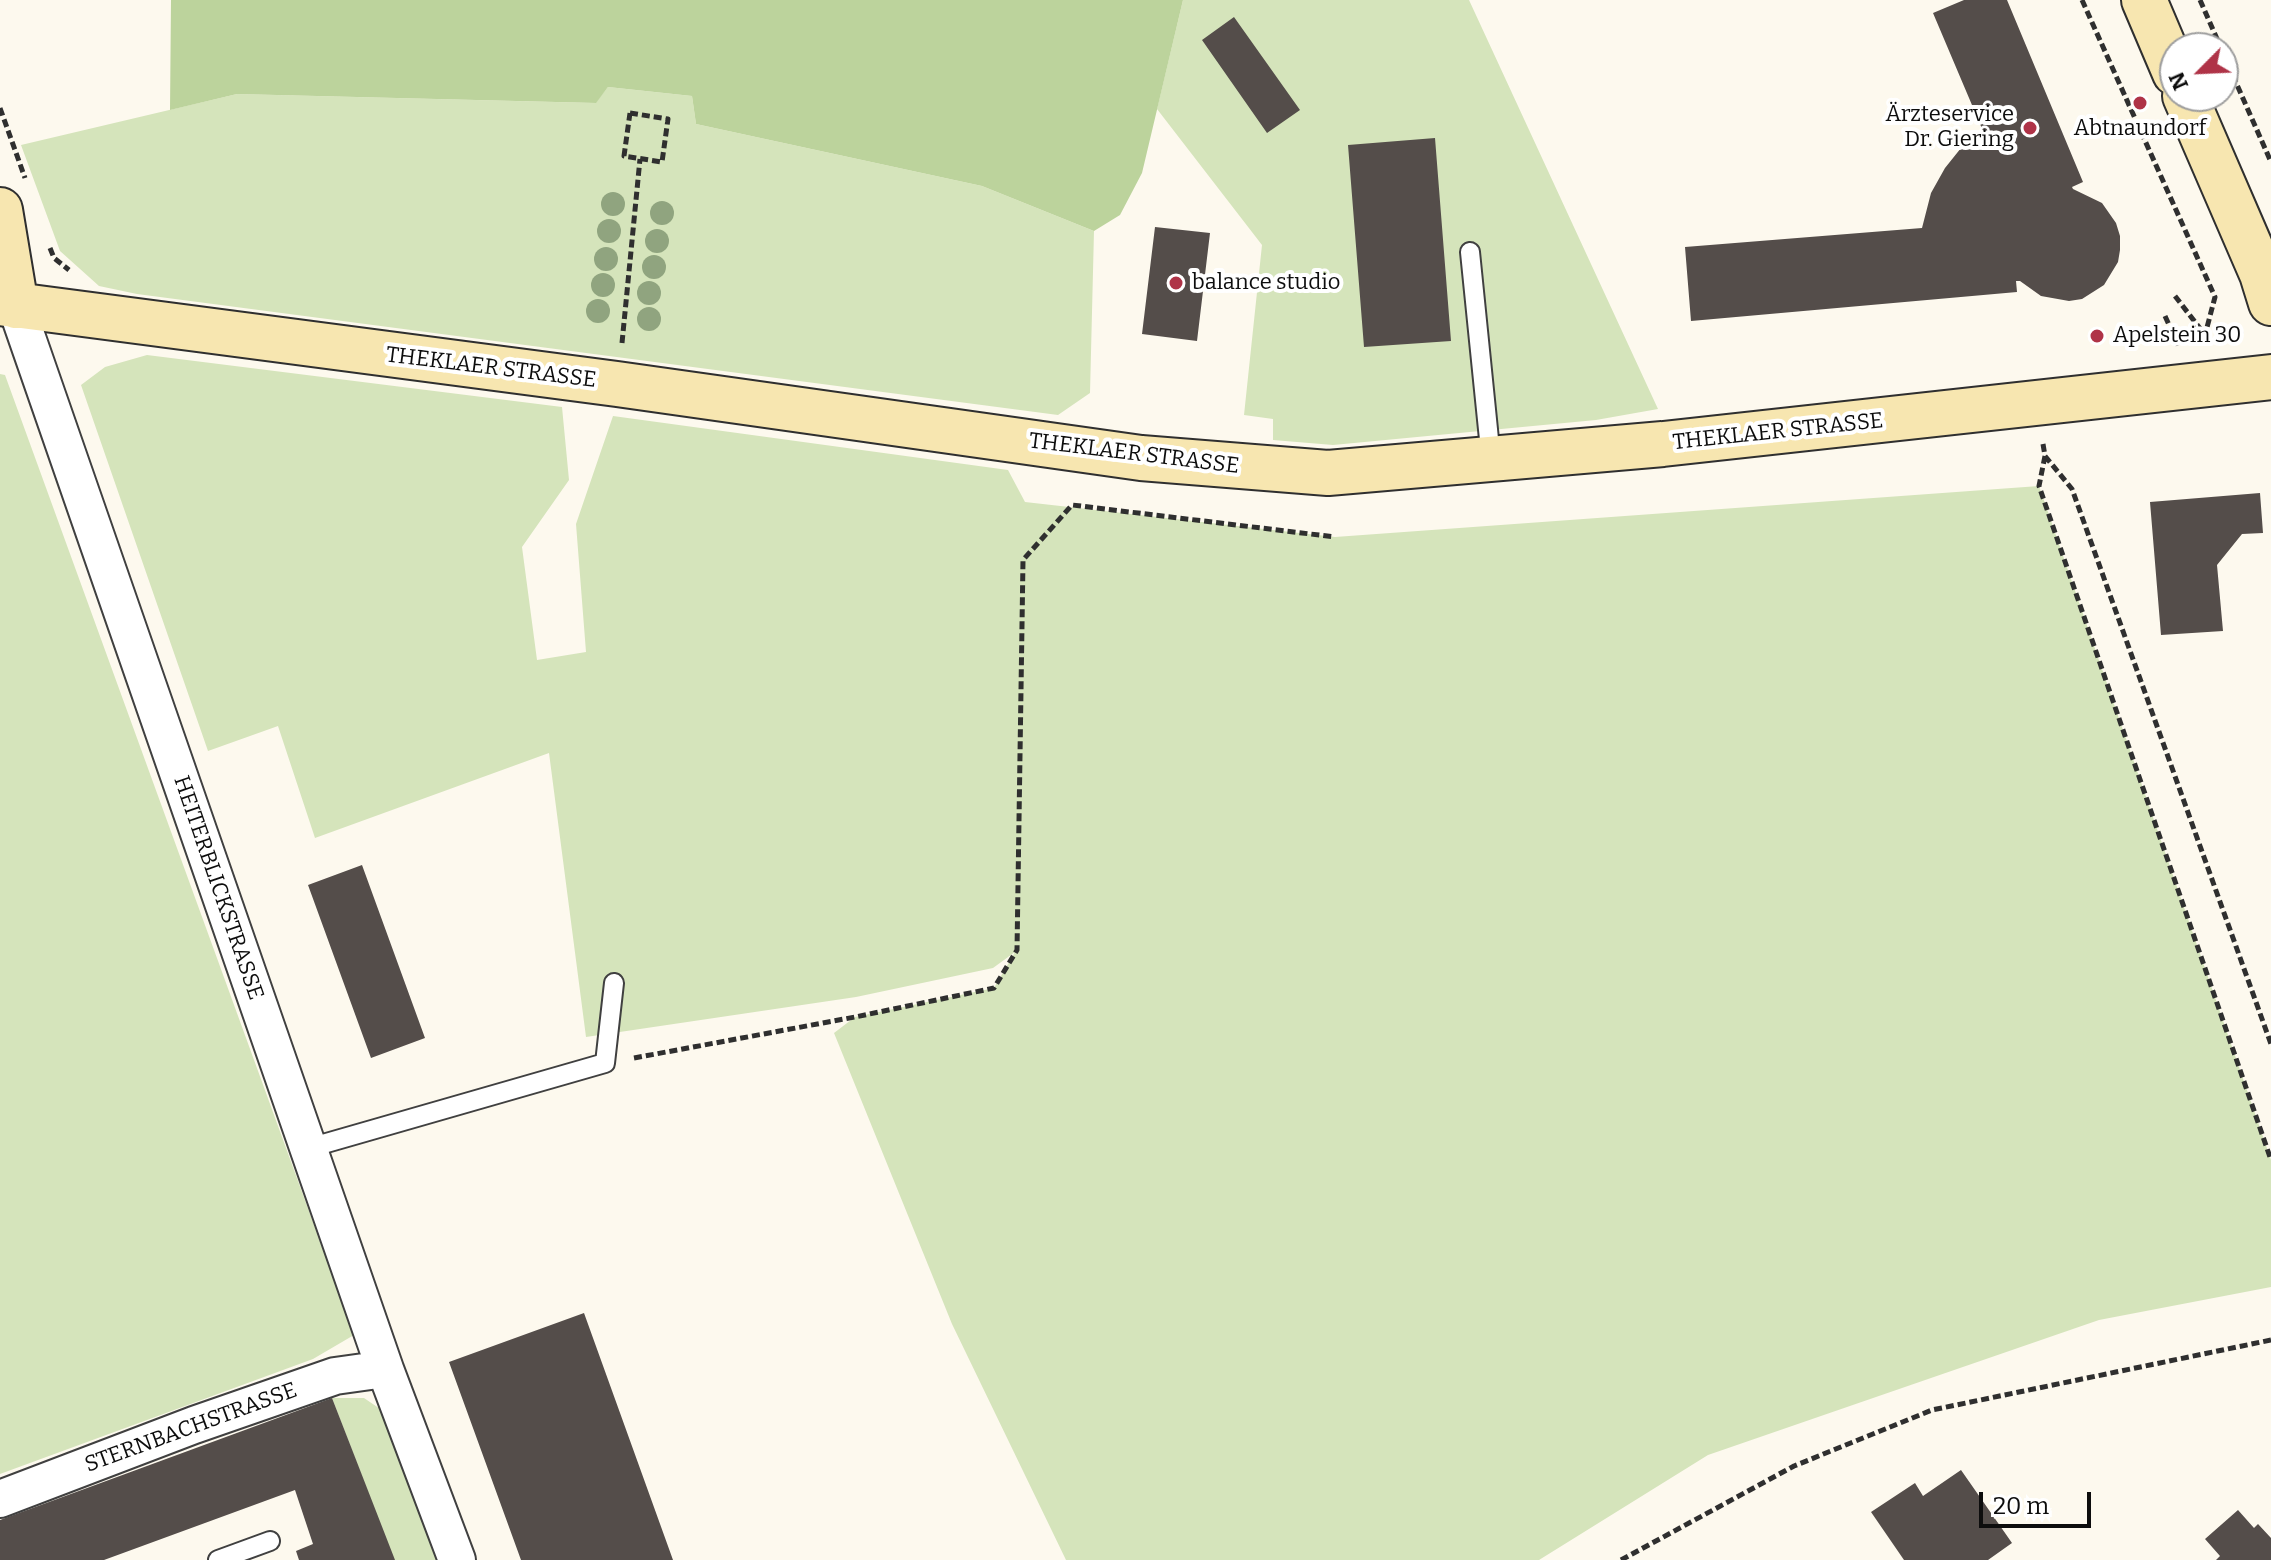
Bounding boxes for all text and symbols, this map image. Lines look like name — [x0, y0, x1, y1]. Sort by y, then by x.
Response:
north arrow — [2159, 32, 2239, 112]
text: N — [2163, 68, 2194, 94]
marker: Abtnaundorf — [2131, 94, 2149, 112]
place label: Ärzteservice Dr. Giering — [1885, 102, 2014, 154]
place label: Abtnaundorf — [2074, 116, 2206, 142]
marker: Ärzteservice Dr. Giering — [2021, 119, 2039, 137]
place label: balance studio — [1192, 270, 1340, 296]
marker: balance studio — [1167, 274, 1185, 292]
place label: Apelstein 30 — [2113, 323, 2241, 349]
marker: Apelstein 30 — [2088, 327, 2106, 345]
street label: THEKLAER STRASSE — [384, 342, 598, 394]
street label: THEKLAER STRASSE — [1671, 408, 1885, 456]
street label: THEKLAER STRASSE — [1027, 428, 1241, 480]
street label: HEITERBLICKSTRASSE — [167, 772, 269, 1004]
street label: STERNBACHSTRASSE — [81, 1377, 301, 1479]
scale bar — [1983, 1476, 2095, 1526]
text: 20 m — [1993, 1492, 2049, 1520]

